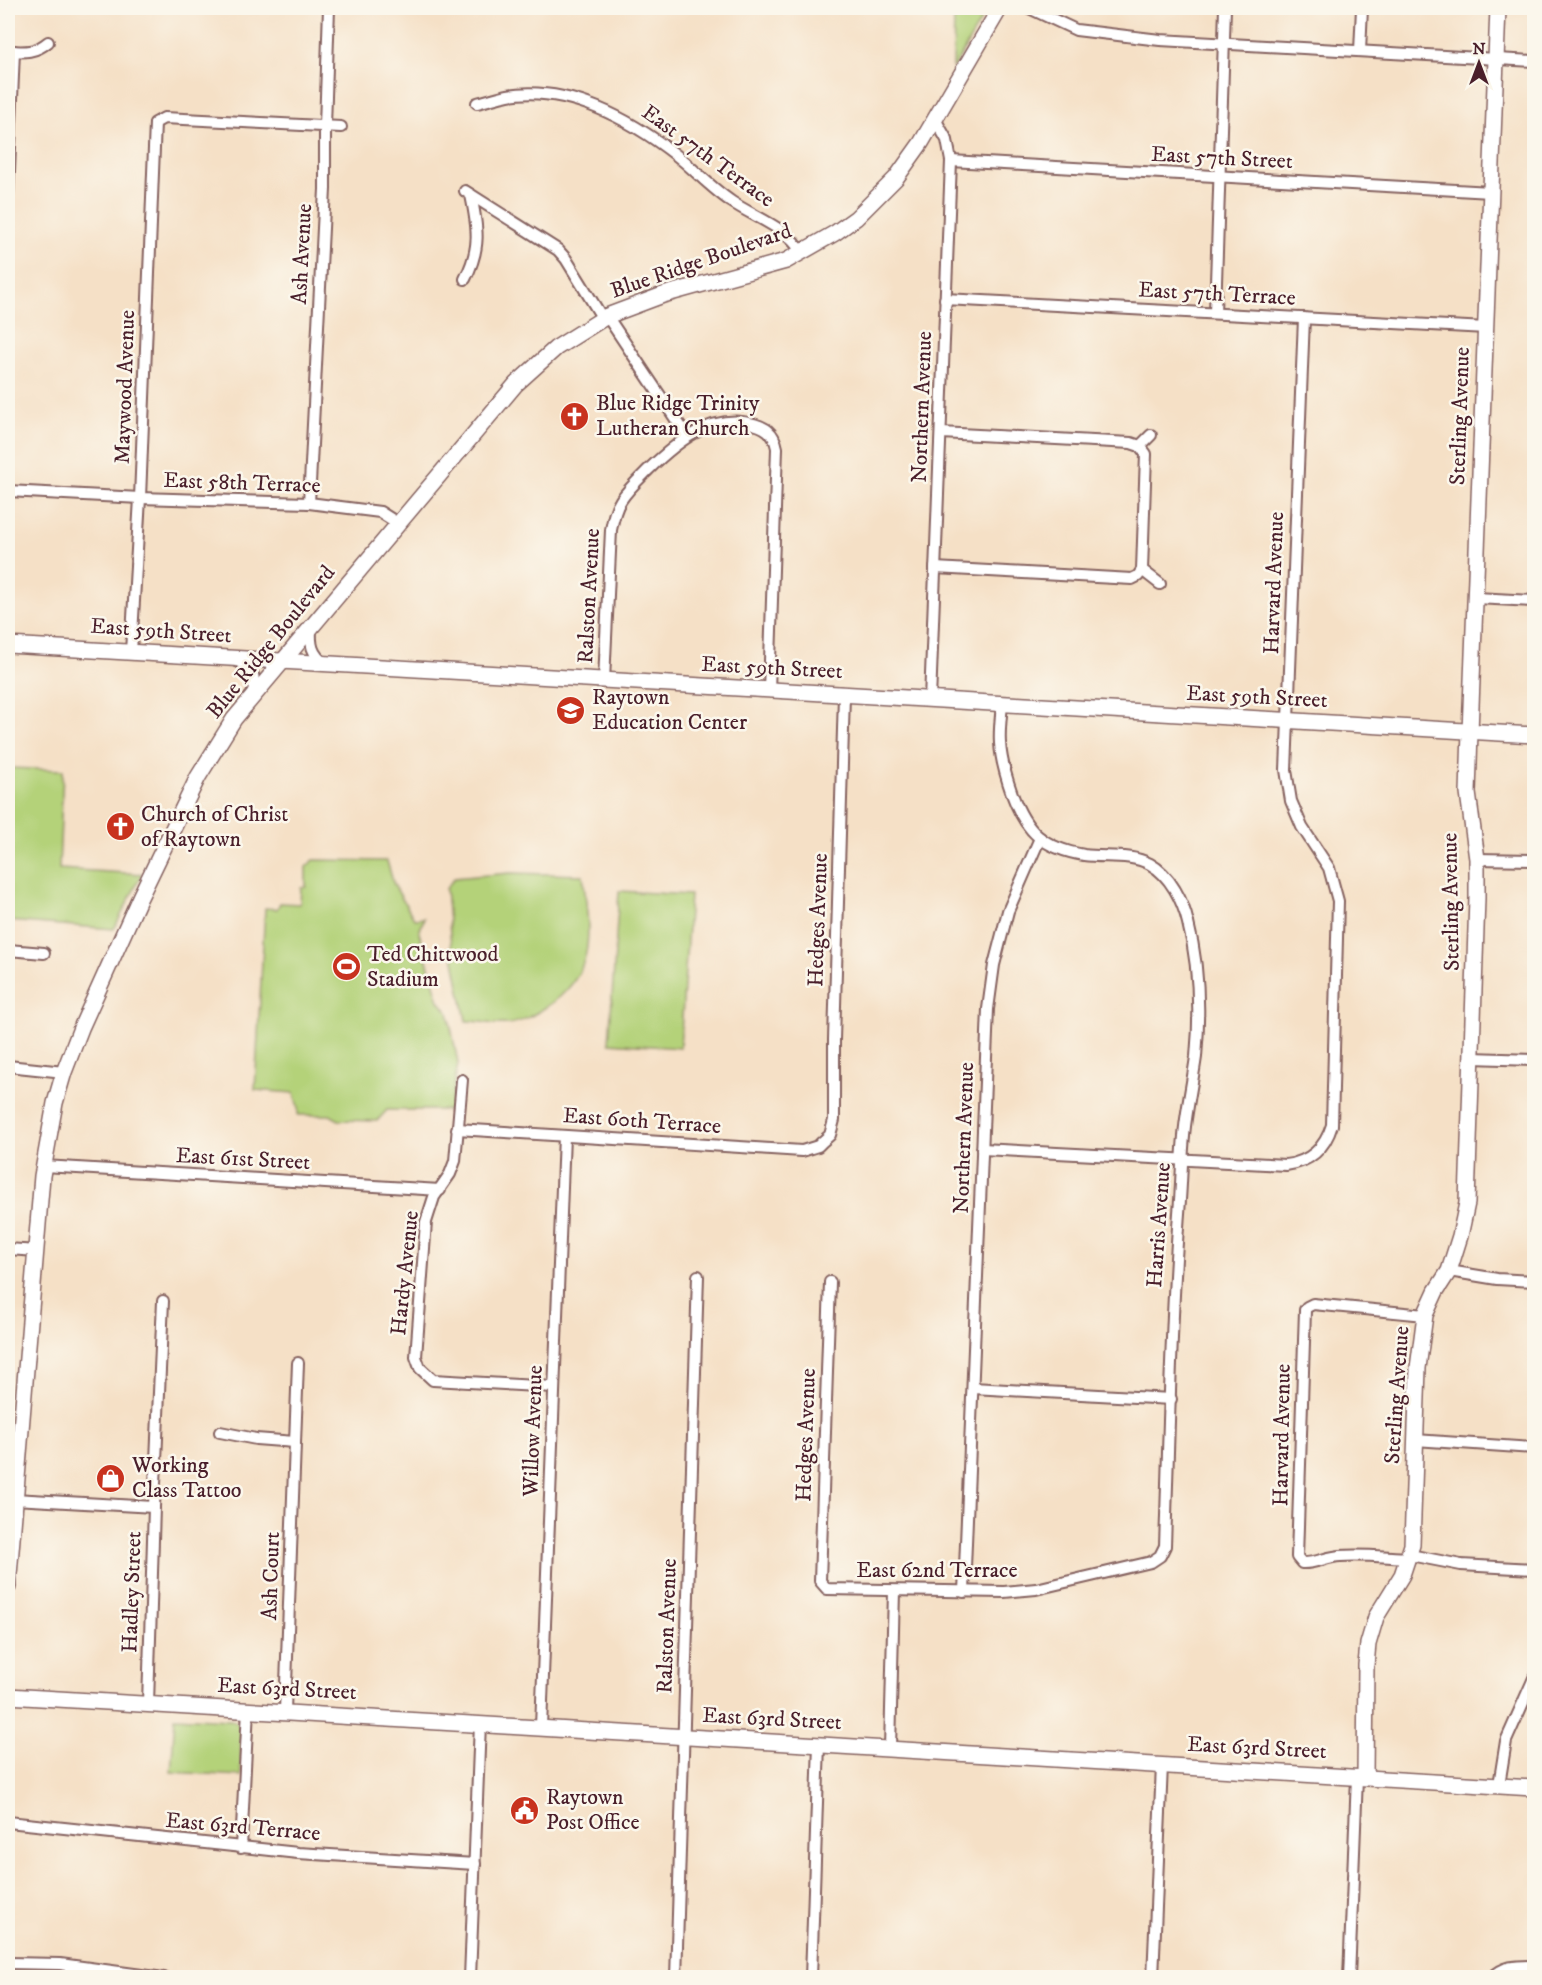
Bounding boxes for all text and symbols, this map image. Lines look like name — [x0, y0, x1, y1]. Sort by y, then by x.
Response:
north arrow — [1449, 33, 1509, 93]
text: N — [1472, 39, 1486, 59]
street label: East 57th Terrace — [636, 99, 780, 213]
street label: East 57th Street — [1150, 141, 1294, 175]
street label: Ash Avenue — [286, 203, 318, 305]
street label: Blue Ridge Boulevard — [607, 217, 795, 305]
street label: East 57th Terrace — [1138, 276, 1296, 312]
street label: Maywood Avenue — [109, 309, 141, 465]
street label: Northern Avenue — [906, 331, 938, 483]
street label: Sterling Avenue — [1444, 346, 1476, 486]
place label: Blue Ridge Trinity Lutheran Church — [596, 390, 760, 442]
church icon: Blue Ridge Trinity Lutheran Church — [559, 400, 591, 432]
street label: East 58th Terrace — [163, 467, 321, 499]
street label: Harvard Avenue — [1258, 511, 1290, 655]
street label: Ralston Avenue — [572, 528, 606, 664]
street label: Blue Ridge Boulevard — [201, 560, 341, 724]
street label: East 59th Street — [90, 613, 232, 649]
street label: East 59th Street — [701, 651, 843, 685]
street label: East 59th Street — [1186, 680, 1328, 714]
place label: Raytown Education Center — [592, 684, 748, 736]
school or university icon: Raytown Education Center — [555, 694, 587, 726]
place label: Church of Christ of Raytown — [141, 801, 288, 853]
church icon: Church of Christ of Raytown — [104, 811, 136, 843]
street label: Sterling Avenue — [1436, 833, 1466, 971]
street label: Hedges Avenue — [802, 853, 834, 987]
place label: Ted Chittwood Stadium — [367, 941, 499, 993]
sports icon: Ted Chittwood Stadium — [330, 951, 362, 983]
street label: Northern Avenue — [948, 1062, 980, 1214]
street label: East 60th Terrace — [562, 1102, 722, 1140]
street label: East 61st Street — [175, 1142, 311, 1176]
street label: Harris Avenue — [1141, 1162, 1177, 1288]
street label: Hardy Avenue — [385, 1209, 425, 1337]
street label: Sterling Avenue — [1379, 1325, 1415, 1465]
street label: Harvard Avenue — [1267, 1363, 1297, 1507]
street label: Willow Avenue — [517, 1365, 549, 1498]
street label: Hedges Avenue — [790, 1368, 822, 1502]
place label: Working Class Tattoo — [131, 1452, 242, 1504]
shop icon: Working Class Tattoo — [95, 1462, 127, 1494]
street label: Hadley Street — [116, 1531, 148, 1653]
street label: Ash Court — [256, 1531, 286, 1621]
street label: East 62nd Terrace — [856, 1557, 1018, 1584]
street label: Ralston Avenue — [651, 1558, 683, 1694]
street label: East 63rd Street — [217, 1672, 357, 1706]
street label: East 63rd Street — [702, 1702, 842, 1736]
street label: East 63rd Street — [1187, 1731, 1327, 1765]
place label: Raytown Post Office — [546, 1784, 640, 1836]
public building icon: Raytown Post Office — [509, 1794, 541, 1826]
street label: East 63rd Terrace — [164, 1807, 322, 1847]

